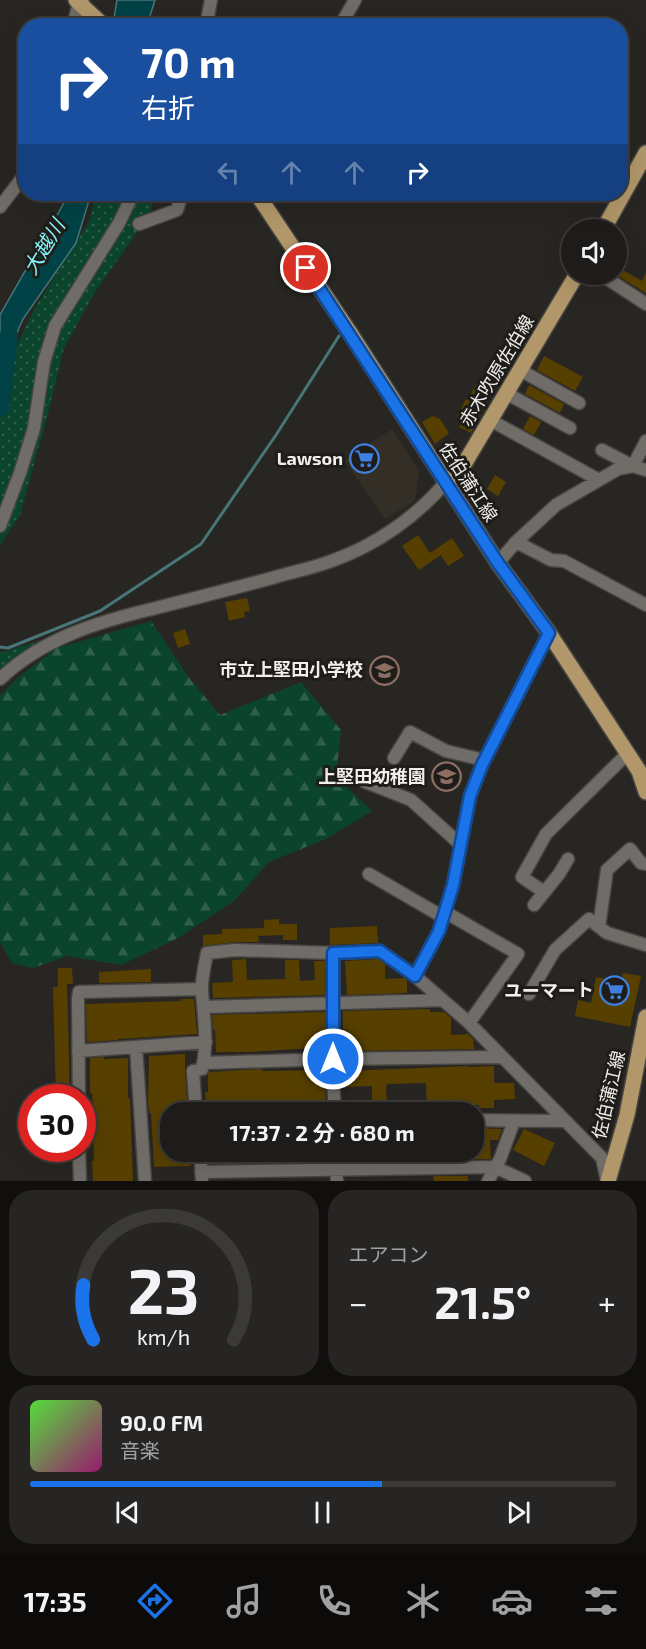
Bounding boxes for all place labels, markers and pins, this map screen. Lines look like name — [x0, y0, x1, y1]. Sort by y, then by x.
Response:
pin — [280, 242, 331, 293]
supermarket icon: Lawson — [348, 443, 380, 475]
place label: Lawson — [277, 447, 343, 469]
school or university icon: 市立上堅田小学校 — [368, 654, 400, 686]
place label: 市立上堅田小学校 — [219, 658, 363, 680]
school or university icon: 上堅田幼稚園 — [431, 761, 463, 793]
place label: 上堅田幼稚園 — [318, 765, 426, 787]
supermarket icon: ユーマート — [599, 975, 631, 1007]
place label: ユーマート — [504, 979, 594, 1001]

